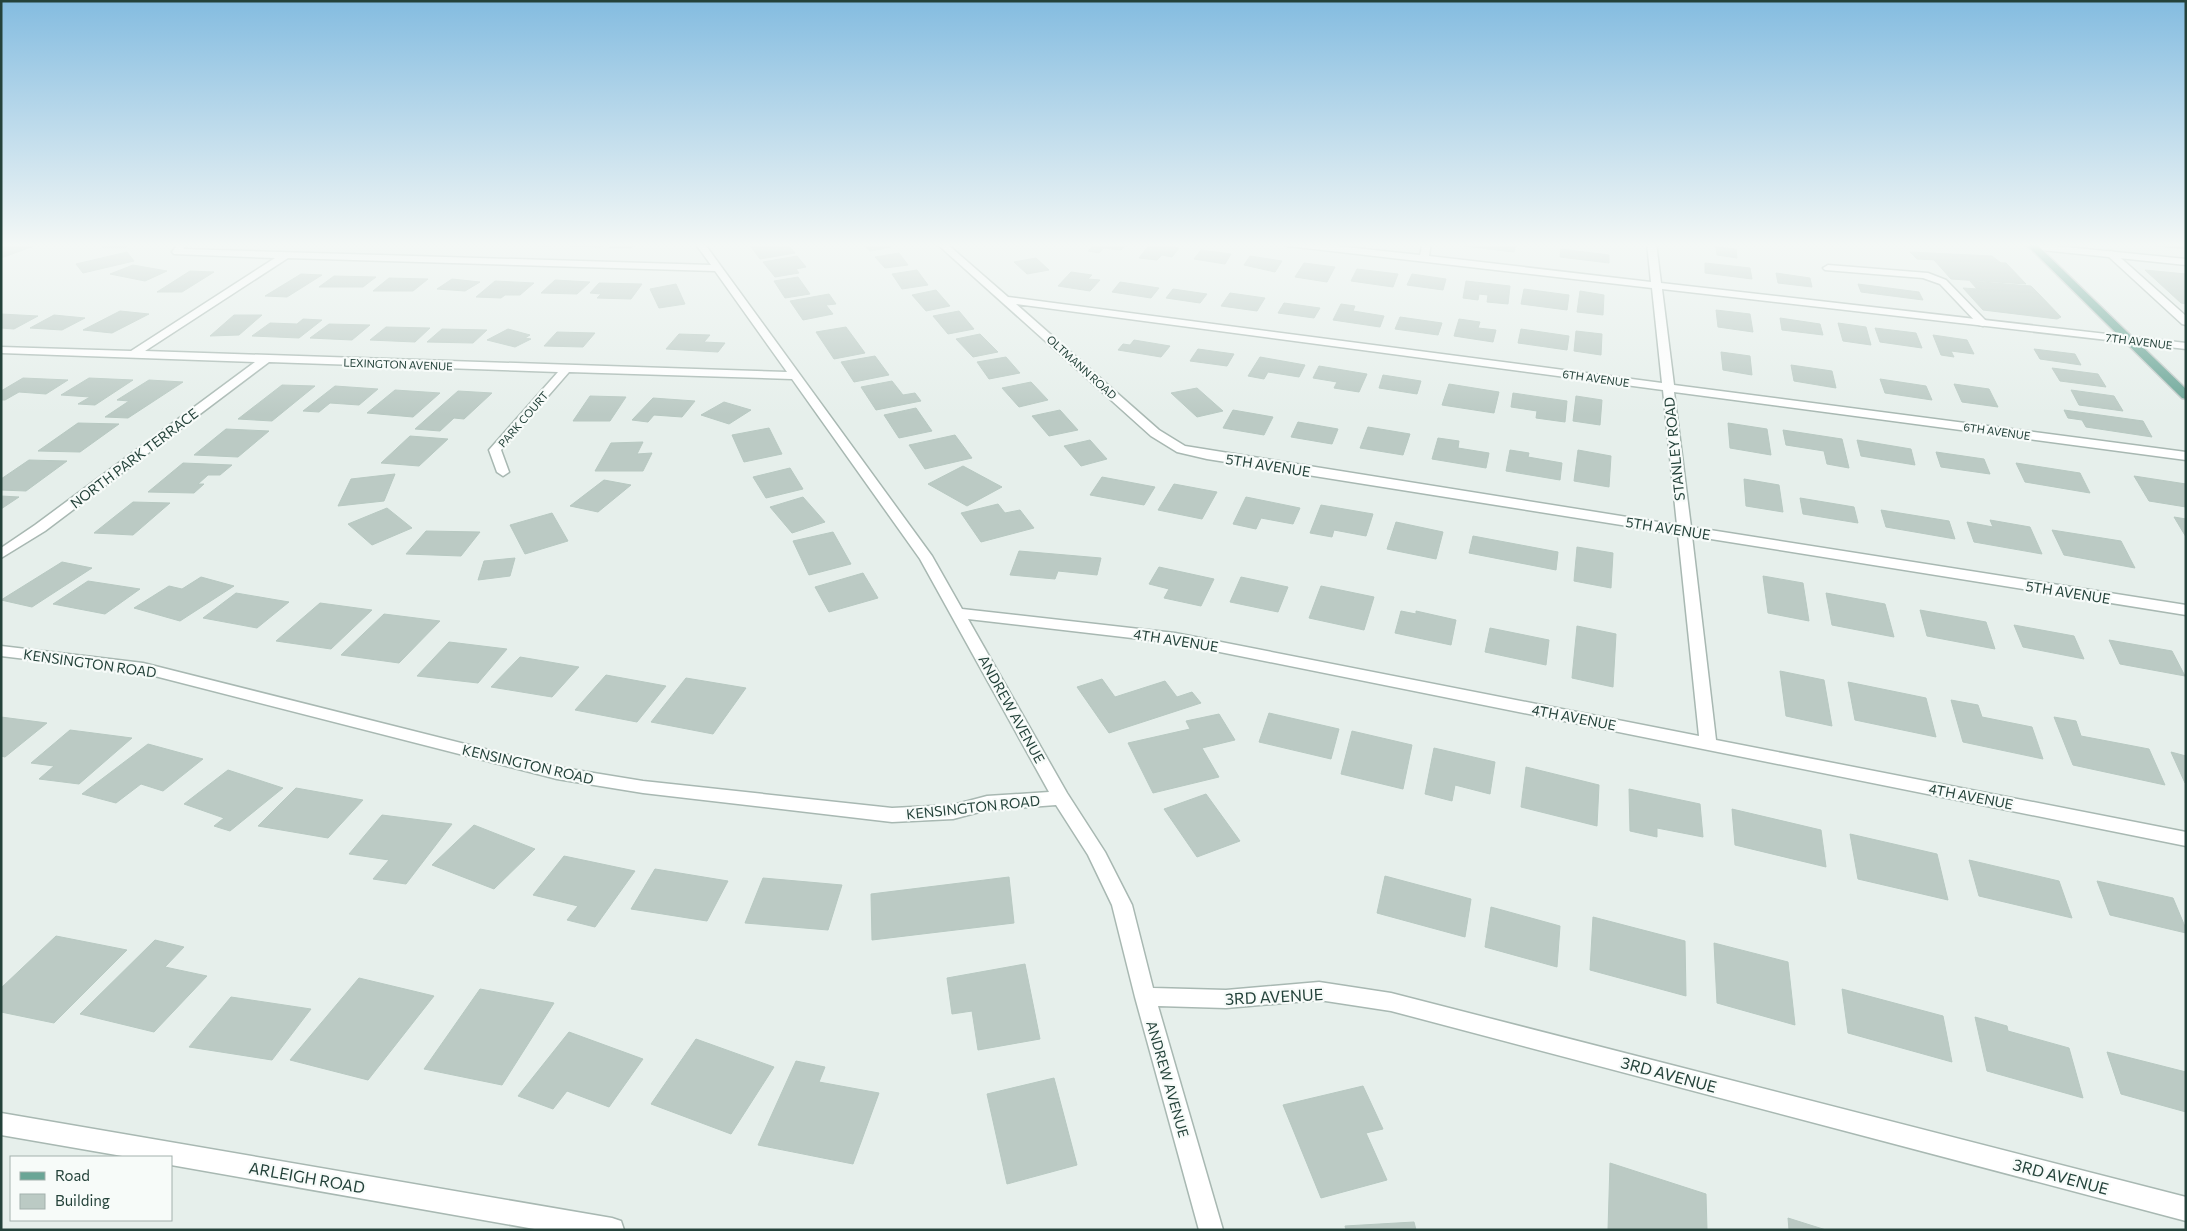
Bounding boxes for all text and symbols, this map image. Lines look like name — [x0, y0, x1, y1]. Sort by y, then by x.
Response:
street label: 7TH AVENUE — [2105, 330, 2173, 352]
street label: OLTMANN ROAD — [1044, 332, 1120, 402]
street label: LEXINGTON AVENUE — [343, 356, 453, 372]
street label: 6TH AVENUE — [1562, 367, 1630, 389]
street label: PARK COURT — [495, 388, 551, 450]
street label: STANLEY ROAD — [1660, 396, 1688, 502]
street label: NORTH PARK TERRACE — [67, 404, 201, 512]
street label: 6TH AVENUE — [1963, 420, 2031, 442]
street label: 5TH AVENUE — [1224, 450, 1312, 480]
street label: 5TH AVENUE — [1624, 513, 1712, 543]
street label: 5TH AVENUE — [2024, 577, 2112, 607]
street label: 4TH AVENUE — [1132, 625, 1220, 655]
street label: KENSINGTON ROAD — [22, 645, 158, 681]
street label: ANDREW AVENUE — [975, 652, 1049, 766]
street label: 4TH AVENUE — [1530, 700, 1618, 734]
street label: KENSINGTON ROAD — [461, 741, 595, 787]
street label: 4TH AVENUE — [1927, 779, 2015, 813]
street label: KENSINGTON ROAD — [905, 792, 1041, 822]
street label: 3RD AVENUE — [1224, 984, 1324, 1008]
street label: ANDREW AVENUE — [1143, 1019, 1193, 1139]
street label: 3RD AVENUE — [1619, 1052, 1719, 1096]
street label: 3RD AVENUE — [2011, 1154, 2111, 1198]
legend — [10, 1156, 172, 1221]
street label: ARLEIGH ROAD — [247, 1157, 367, 1197]
text: Road — [55, 1166, 90, 1184]
text: Building — [55, 1191, 110, 1209]

